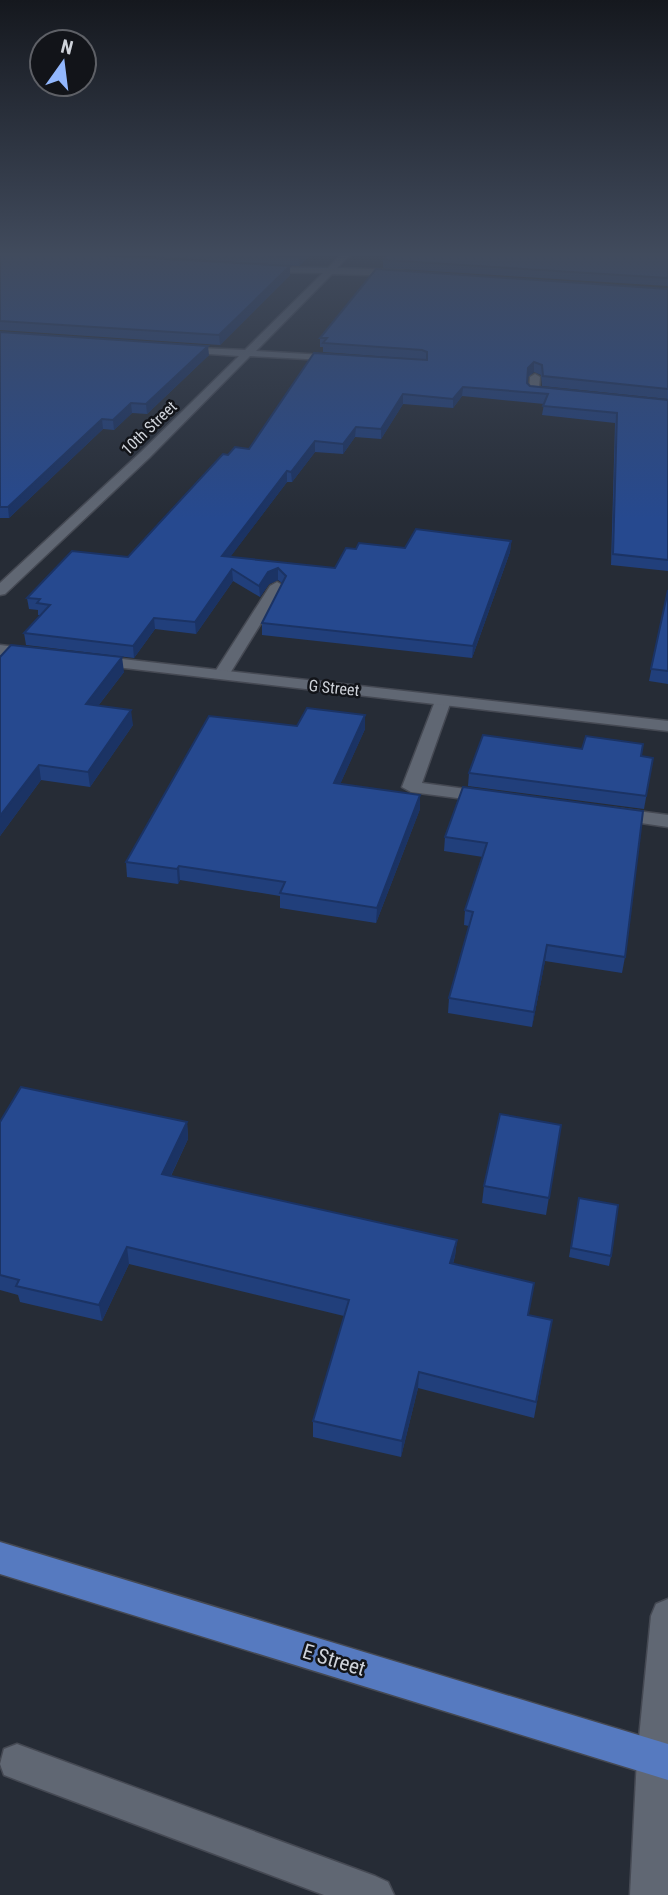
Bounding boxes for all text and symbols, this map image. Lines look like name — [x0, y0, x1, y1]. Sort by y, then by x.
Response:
north arrow — [28, 28, 98, 98]
text: N — [59, 34, 75, 60]
street label: 10th Street — [117, 397, 181, 459]
street label: G Street — [308, 676, 360, 700]
street label: E Street — [300, 1639, 368, 1681]

